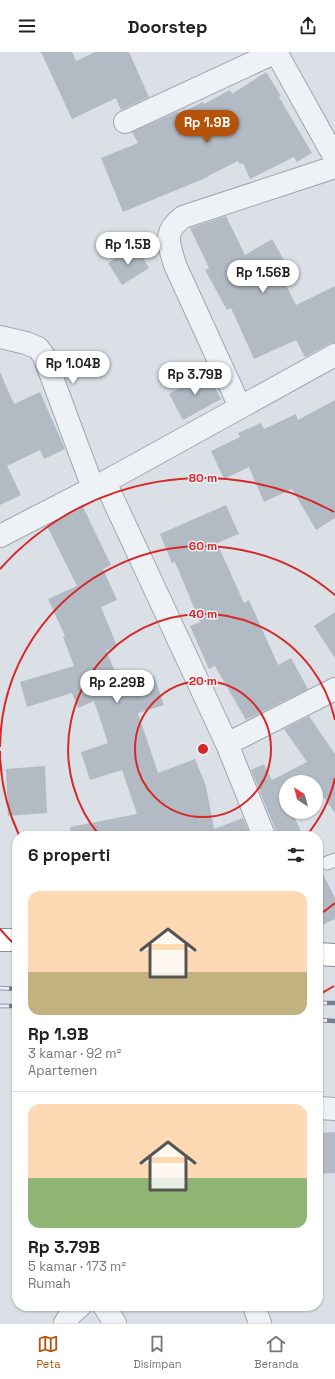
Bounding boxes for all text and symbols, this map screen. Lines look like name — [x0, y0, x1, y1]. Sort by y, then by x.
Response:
icon: menu — [16, 15, 38, 37]
text: Doorstep — [128, 15, 207, 38]
icon: share — [297, 15, 319, 37]
pin: Rp 1.9B — [170, 110, 244, 144]
text: Rp 1.9B — [184, 114, 230, 131]
pin: Rp 1.5B — [91, 232, 165, 266]
text: Rp 1.5B — [105, 236, 151, 253]
pin: Rp 1.56B — [222, 260, 304, 294]
text: Rp 1.56B — [236, 264, 290, 281]
pin: Rp 1.04B — [32, 351, 114, 385]
text: Rp 1.04B — [46, 355, 100, 372]
pin: Rp 3.79B — [154, 362, 236, 396]
text: Rp 3.79B — [167, 366, 223, 383]
text: 80 m — [189, 470, 217, 486]
text: 60 m — [189, 538, 217, 554]
text: 40 m — [189, 606, 217, 622]
pin: Rp 2.29B — [76, 670, 158, 704]
text: 20 m — [189, 673, 217, 689]
text: Rp 2.29B — [89, 674, 145, 691]
centre of rings — [196, 742, 210, 756]
north arrow — [279, 775, 323, 819]
map controls — [279, 775, 323, 819]
text: 6 properti — [28, 844, 110, 866]
icon: filters — [285, 844, 307, 866]
icon: home — [132, 917, 204, 989]
text: Rp 1.9B — [28, 1023, 88, 1045]
text: 3 kamar · 92 m² — [28, 1045, 121, 1062]
text: Apartemen — [28, 1062, 97, 1079]
icon: home — [132, 1130, 204, 1202]
text: Rp 3.79B — [28, 1236, 100, 1258]
text: 5 kamar · 173 m² — [28, 1258, 126, 1275]
text: Rumah — [28, 1275, 71, 1292]
tab: Peta — [36, 1333, 61, 1371]
tab: Disimpan — [133, 1333, 181, 1371]
tab: Beranda — [254, 1333, 299, 1371]

